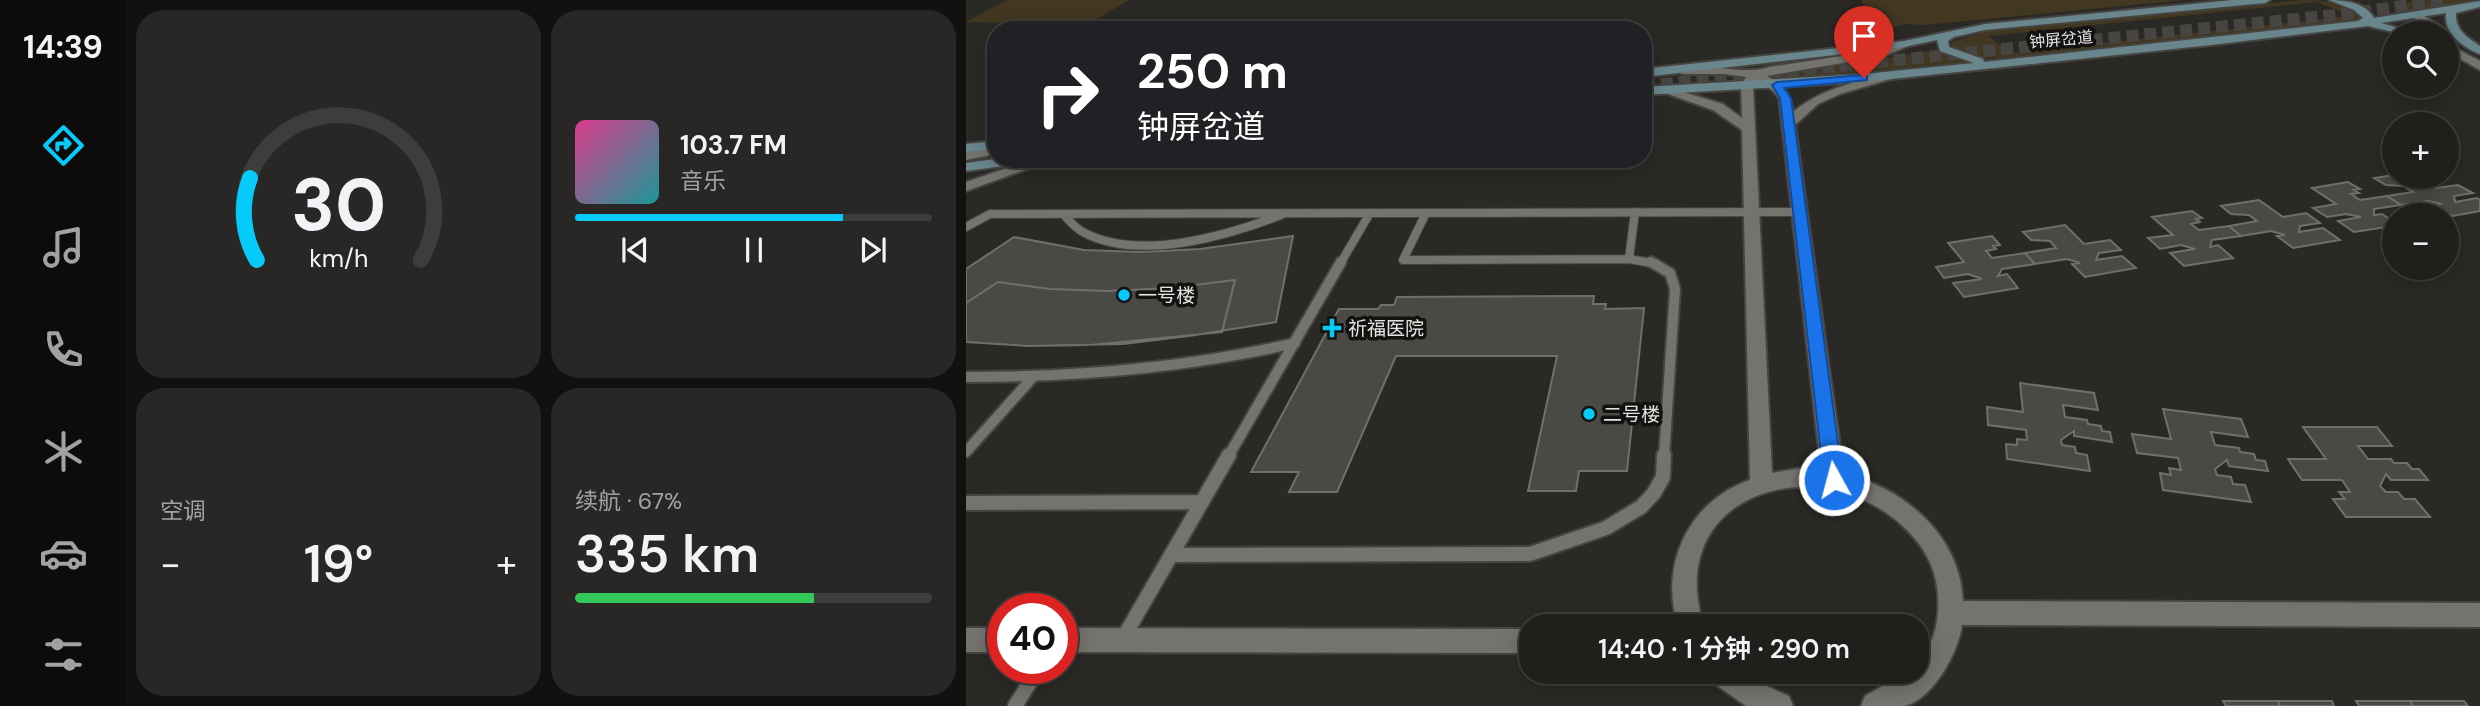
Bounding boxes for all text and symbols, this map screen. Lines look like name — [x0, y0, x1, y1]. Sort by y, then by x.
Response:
pin — [1834, 6, 1894, 78]
icon: arrive — [1845, 17, 1883, 55]
map controls — [2382, 21, 2459, 280]
button: search — [2382, 21, 2459, 98]
text: 14:39 — [23, 26, 103, 68]
street label: 钟屏岔道 — [2028, 26, 2094, 53]
text: 250 m — [1137, 39, 1288, 103]
icon: right — [1022, 49, 1113, 140]
text: 钟屏岔道 — [1137, 106, 1265, 148]
button: + — [2382, 112, 2459, 189]
icon: directions — [39, 121, 88, 170]
text: 103.7 FM — [680, 128, 787, 162]
text: 30 — [291, 159, 386, 254]
text: 音乐 — [680, 166, 726, 196]
button: − — [2382, 203, 2459, 280]
icon: music — [39, 223, 88, 272]
icon: previous — [616, 231, 654, 269]
icon: pause — [735, 231, 773, 269]
icon: next — [854, 231, 892, 269]
text: km/h — [309, 242, 368, 275]
place label: 一号楼 — [1138, 283, 1195, 308]
marker: 一号楼 — [1116, 287, 1132, 303]
place label: 祈福医院 — [1348, 316, 1424, 341]
marker: 祈福医院 — [1322, 318, 1342, 338]
icon: phone — [39, 325, 88, 374]
place label: 二号楼 — [1603, 402, 1660, 427]
marker: 二号楼 — [1581, 406, 1597, 422]
icon: climate — [39, 427, 88, 476]
position arrow — [1797, 443, 1871, 517]
text: 续航 · 67% — [575, 486, 682, 516]
text: 空调 — [160, 496, 206, 526]
text: 335 km — [575, 520, 759, 588]
icon: car — [39, 529, 88, 578]
text: 19° — [304, 530, 373, 598]
text: − — [160, 539, 181, 589]
text: + — [496, 539, 517, 589]
speed limit sign: 40 — [987, 593, 1078, 684]
icon: filters — [39, 630, 88, 679]
text: 14:40 · 1 分钟 · 290 m — [1598, 632, 1850, 666]

